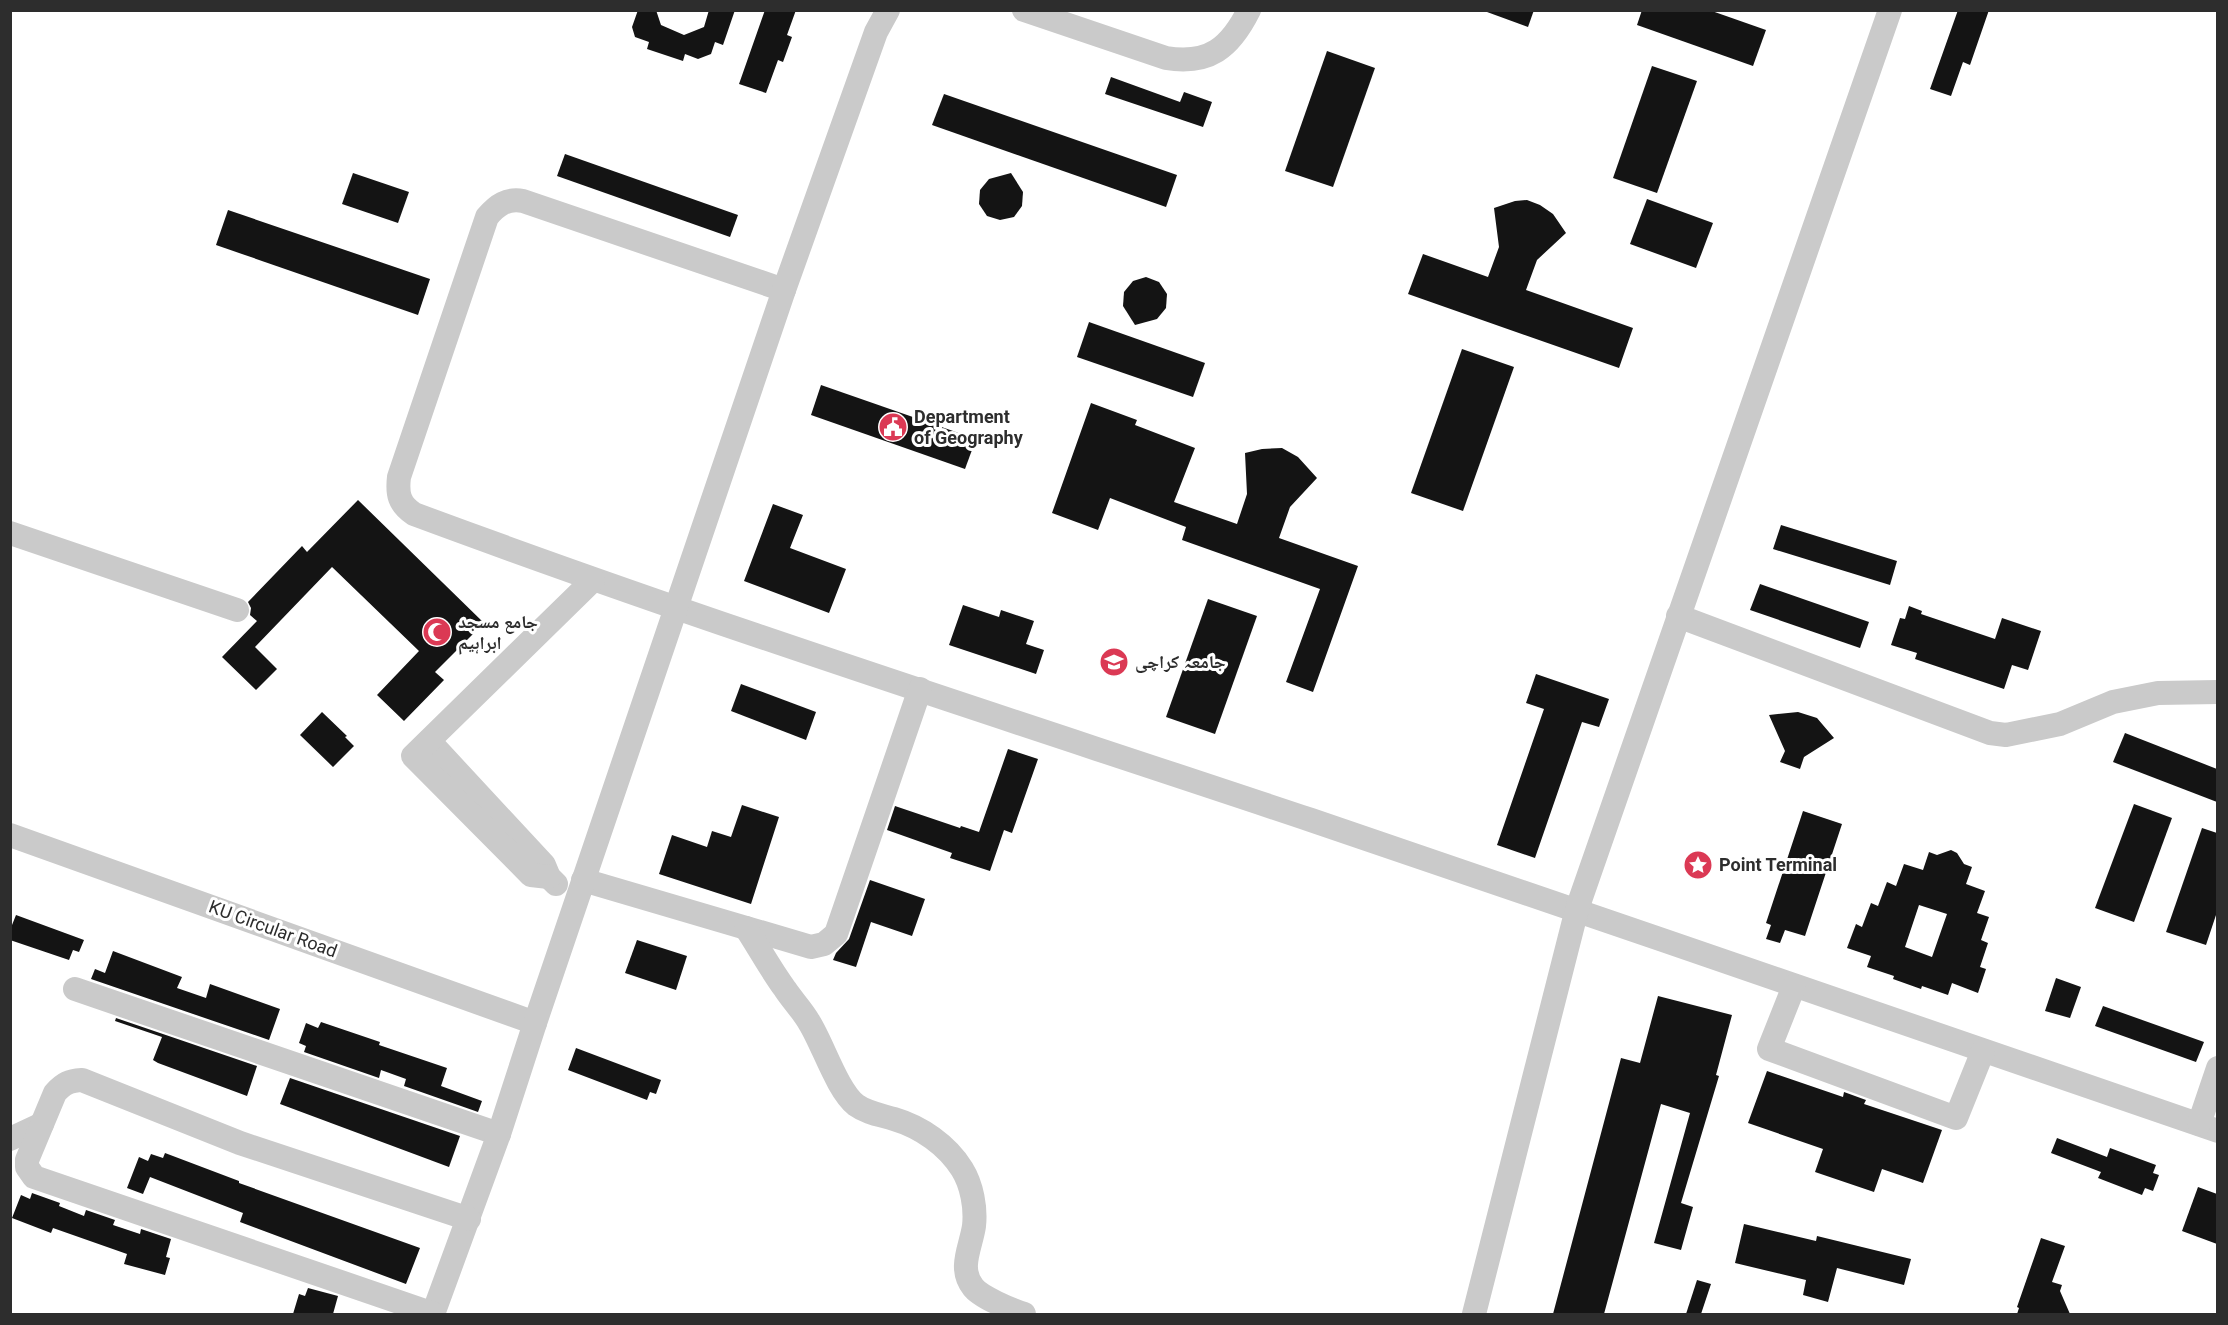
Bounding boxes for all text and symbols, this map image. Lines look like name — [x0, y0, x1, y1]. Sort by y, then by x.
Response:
place label: Department of Geography — [914, 406, 1024, 448]
public building icon: Department of Geography — [877, 411, 909, 443]
place label: جامع مسجد ابراہیم — [458, 611, 538, 655]
mosque icon: جامع مسجد ابراہیم — [421, 616, 453, 648]
school or university icon: جامعہ کراچی — [1098, 646, 1130, 678]
place label: جامعہ کراچی — [1135, 651, 1226, 673]
place icon: Point Terminal — [1682, 849, 1714, 881]
place label: Point Terminal — [1719, 854, 1837, 875]
street label: KU Circular Road — [206, 896, 340, 961]

